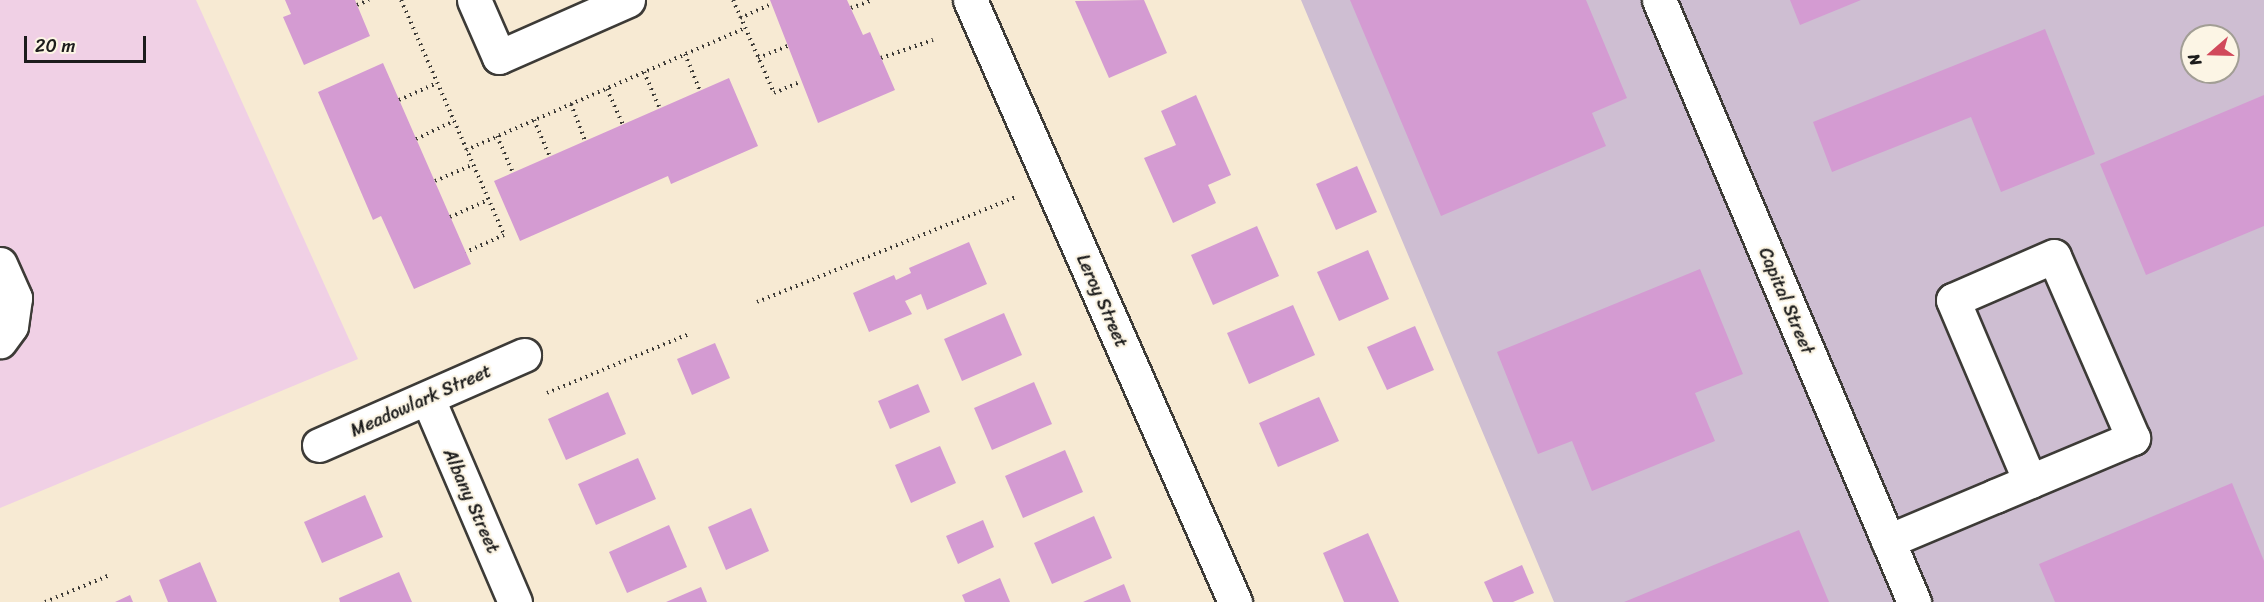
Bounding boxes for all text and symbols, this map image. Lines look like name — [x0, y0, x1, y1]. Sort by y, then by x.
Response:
scale bar — [27, 24, 148, 62]
north arrow — [2180, 24, 2240, 84]
text: 20 m — [35, 30, 75, 62]
text: N — [2179, 49, 2210, 70]
street label: Capital Street — [1754, 244, 1818, 358]
street label: Leroy Street — [1072, 251, 1132, 351]
street label: Meadowlark Street — [347, 360, 495, 442]
street label: Albany Street — [438, 446, 504, 556]

